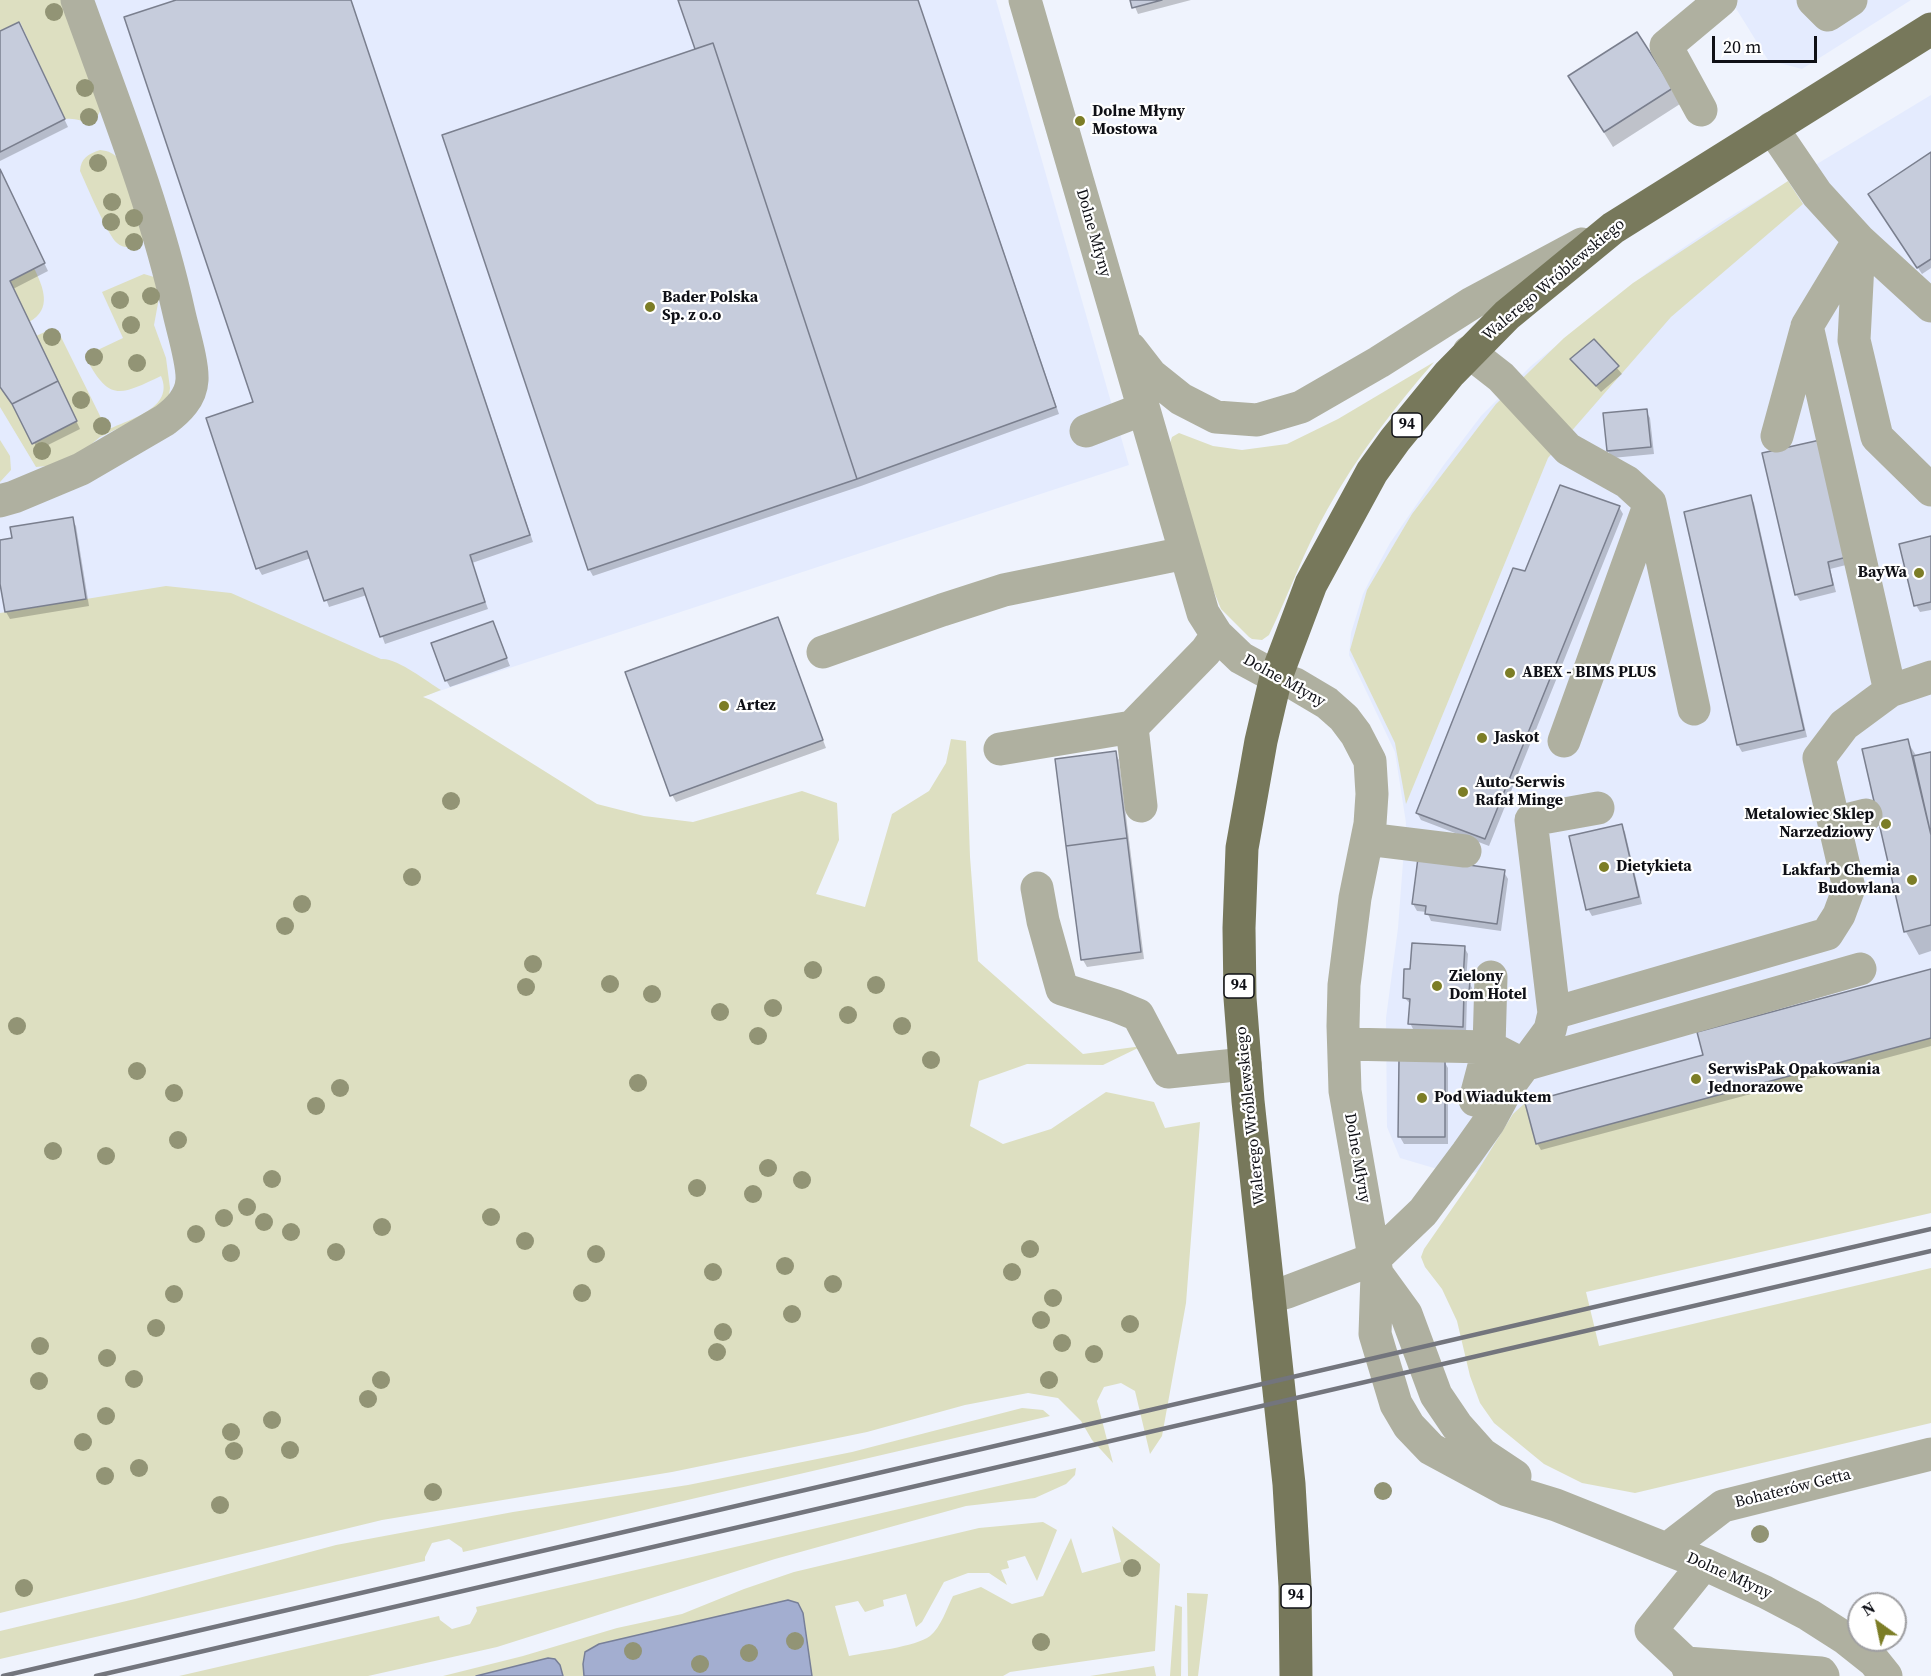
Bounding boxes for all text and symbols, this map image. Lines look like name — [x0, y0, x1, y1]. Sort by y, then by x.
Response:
scale bar — [1715, 24, 1820, 62]
text: 20 m — [1723, 34, 1761, 59]
place label: Dolne Młyny Mostowa — [1092, 102, 1185, 140]
marker: Dolne Młyny Mostowa — [1073, 114, 1087, 128]
street label: Dolne Młyny — [1071, 187, 1115, 279]
street label: Walerego Wróblewskiego — [1479, 215, 1629, 345]
place label: Bader Polska Sp. z o.o — [662, 288, 758, 326]
marker: Bader Polska Sp. z o.o — [643, 300, 657, 314]
road number: 94 — [1392, 413, 1422, 437]
place label: BayWa — [1858, 563, 1907, 583]
marker: BayWa — [1912, 566, 1926, 580]
street label: Dolne Młyny — [1240, 651, 1328, 711]
place label: ABEX - BIMS PLUS — [1522, 663, 1656, 683]
marker: ABEX - BIMS PLUS — [1503, 666, 1517, 680]
place label: Artez — [736, 696, 776, 716]
marker: Artez — [717, 699, 731, 713]
place label: Jaskot — [1494, 728, 1539, 748]
marker: Jaskot — [1475, 731, 1489, 745]
place label: Auto-Serwis Rafał Minge — [1475, 773, 1565, 811]
marker: Auto-Serwis Rafał Minge — [1456, 785, 1470, 799]
place label: Metalowiec Sklep Narzedziowy — [1744, 805, 1874, 843]
marker: Metalowiec Sklep Narzedziowy — [1879, 817, 1893, 831]
place label: Dietykieta — [1616, 857, 1692, 877]
marker: Dietykieta — [1597, 860, 1611, 874]
place label: Lakfarb Chemia Budowlana — [1782, 861, 1900, 899]
marker: Lakfarb Chemia Budowlana — [1905, 873, 1919, 887]
place label: Zielony Dom Hotel — [1449, 967, 1527, 1005]
road number: 94 — [1224, 974, 1254, 998]
marker: Zielony Dom Hotel — [1430, 979, 1444, 993]
street label: Walerego Wróblewskiego — [1232, 1026, 1270, 1206]
place label: SerwisPak Opakowania Jednorazowe — [1708, 1060, 1880, 1098]
marker: SerwisPak Opakowania Jednorazowe — [1689, 1072, 1703, 1086]
place label: Pod Wiaduktem — [1434, 1088, 1551, 1108]
marker: Pod Wiaduktem — [1415, 1091, 1429, 1105]
street label: Dolne Młyny — [1340, 1112, 1374, 1204]
street label: Bohaterów Getta — [1733, 1465, 1853, 1513]
street label: Dolne Młyny — [1684, 1549, 1774, 1603]
road number: 94 — [1281, 1584, 1311, 1608]
north arrow — [1847, 1592, 1907, 1652]
text: N — [1857, 1596, 1879, 1621]

